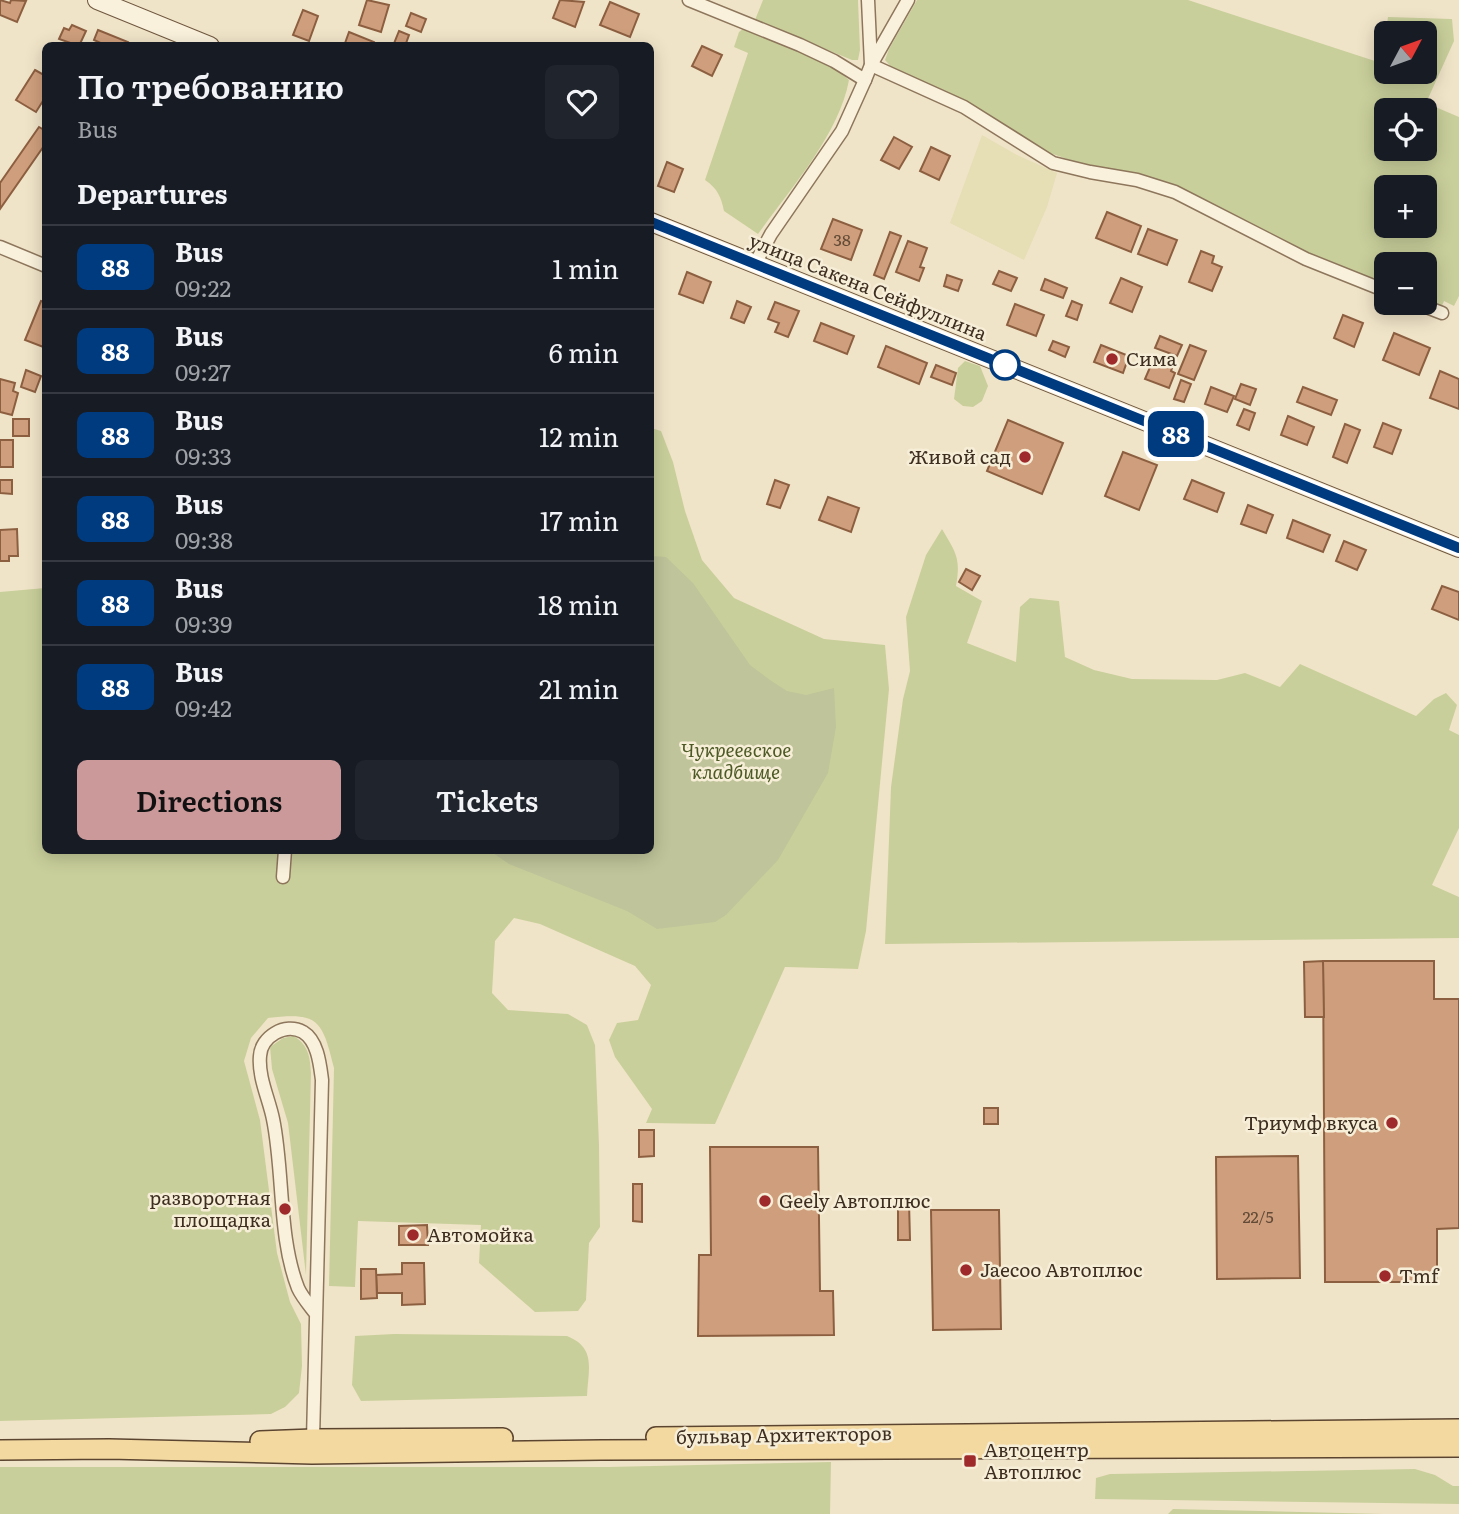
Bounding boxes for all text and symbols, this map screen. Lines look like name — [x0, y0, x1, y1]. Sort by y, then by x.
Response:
north arrow — [1374, 21, 1437, 84]
map controls — [1374, 21, 1437, 315]
text: По требованию — [77, 60, 344, 109]
button: heart — [545, 65, 619, 139]
button: locate — [1374, 98, 1437, 161]
text: Bus — [77, 111, 117, 145]
text: Departures — [77, 173, 228, 212]
button: + — [1374, 175, 1437, 238]
street label: улица Сакена Сейфуллина — [745, 225, 992, 347]
house number: 38 — [833, 227, 851, 251]
text: Bus — [175, 231, 223, 270]
text: 1 min — [552, 248, 619, 287]
text: 88 — [101, 249, 130, 284]
button: − — [1374, 252, 1437, 315]
text: 09:22 — [175, 270, 231, 304]
text: Bus — [175, 315, 223, 354]
text: 6 min — [549, 332, 619, 371]
text: 88 — [101, 333, 130, 368]
place label: Сима — [1126, 344, 1178, 372]
unlabelled marker — [990, 350, 1020, 380]
marker: Сима — [1104, 351, 1120, 367]
text: 09:27 — [175, 354, 231, 388]
text: Bus — [175, 399, 223, 438]
line badge: 88 — [1144, 411, 1208, 457]
text: 12 min — [539, 416, 619, 455]
text: 88 — [1162, 416, 1190, 451]
text: 88 — [101, 417, 130, 452]
text: 09:33 — [175, 438, 232, 472]
place label: Живой сад — [909, 442, 1011, 470]
marker: Живой сад — [1017, 449, 1033, 465]
text: Bus — [175, 483, 223, 522]
text: 17 min — [540, 500, 619, 539]
text: 88 — [101, 501, 130, 536]
text: 09:38 — [175, 522, 233, 556]
text: Bus — [175, 567, 223, 606]
text: 18 min — [538, 584, 619, 623]
text: 88 — [101, 585, 130, 620]
text: 09:39 — [175, 606, 232, 640]
text: Bus — [175, 651, 223, 690]
text: 21 min — [539, 668, 619, 707]
text: 88 — [101, 669, 130, 704]
text: 09:42 — [175, 690, 232, 724]
park label: Чукреевское кладбище — [681, 735, 791, 785]
button: Directions — [77, 760, 341, 840]
button: Tickets — [355, 760, 619, 840]
place label: Триумф вкуса — [1244, 1108, 1379, 1136]
marker: Триумф вкуса — [1384, 1115, 1400, 1131]
place label: разворотная площадка — [149, 1183, 272, 1233]
place label: Geely Автоплюс — [779, 1186, 930, 1214]
marker: Geely Автоплюс — [757, 1193, 773, 1209]
marker: разворотная площадка — [277, 1201, 293, 1217]
house number: 22/5 — [1242, 1204, 1274, 1228]
place label: Автомойка — [427, 1220, 534, 1248]
marker: Автомойка — [405, 1227, 421, 1243]
place label: Jaecoo Автоплюс — [980, 1255, 1142, 1283]
place label: Tmf — [1399, 1261, 1440, 1289]
marker: Jaecoo Автоплюс — [958, 1262, 974, 1278]
marker: Tmf — [1377, 1268, 1393, 1284]
street label: бульвар Архитекторов — [676, 1418, 892, 1450]
place label: Автоцентр Автоплюс — [984, 1435, 1089, 1485]
marker: Автоцентр Автоплюс — [962, 1453, 978, 1469]

